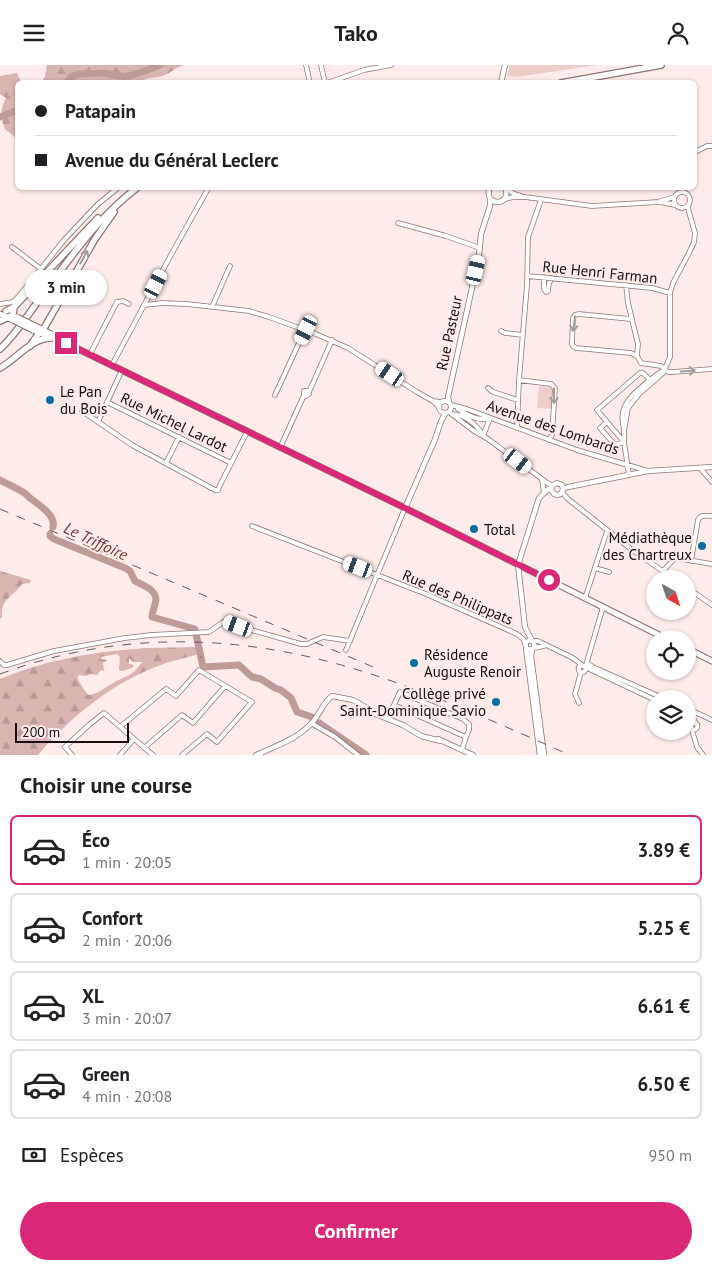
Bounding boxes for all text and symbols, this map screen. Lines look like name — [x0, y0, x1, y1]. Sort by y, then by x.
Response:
icon: menu — [20, 19, 48, 47]
text: Tako — [334, 19, 378, 47]
icon: person — [664, 19, 692, 47]
text: Patapain — [65, 99, 136, 123]
text: Avenue du Général Leclerc — [65, 148, 279, 172]
one-way arrow — [80, 250, 90, 264]
car — [465, 254, 486, 286]
street label: Rue Henri Farman — [542, 257, 658, 287]
car — [142, 267, 169, 301]
callout: 3 min — [25, 271, 107, 305]
text: 3 min — [46, 277, 86, 297]
street label: Rue Pasteur — [432, 294, 466, 372]
car — [292, 313, 319, 347]
one-way arrow — [568, 316, 578, 332]
route end — [55, 332, 77, 354]
car — [373, 359, 406, 389]
one-way arrow — [680, 366, 696, 376]
place label: Le Pan du Bois — [60, 382, 107, 418]
one-way arrow — [549, 387, 559, 403]
street label: Rue Michel Lardot — [117, 388, 231, 456]
marker: Le Pan du Bois — [44, 394, 56, 406]
street label: Avenue des Lombards — [484, 395, 622, 459]
car — [501, 446, 534, 476]
water label: Le Triffoire — [61, 518, 132, 565]
place label: Total — [484, 520, 516, 539]
marker: Total — [468, 523, 480, 535]
place label: Médiathèque des Chartreux — [603, 528, 692, 564]
marker: Médiathèque des Chartreux — [696, 540, 708, 552]
car — [341, 555, 374, 579]
street label: Rue des Philippats — [400, 565, 516, 629]
route start — [538, 569, 560, 591]
north arrow — [646, 570, 696, 620]
map controls — [646, 570, 696, 740]
car — [221, 614, 254, 638]
button: locate — [646, 630, 696, 680]
place label: Résidence Auguste Renoir — [424, 645, 521, 681]
marker: Résidence Auguste Renoir — [408, 657, 420, 669]
place label: Collège privé Saint-Dominique Savio — [340, 684, 486, 720]
button: layers — [646, 690, 696, 740]
marker: Collège privé Saint-Dominique Savio — [490, 696, 502, 708]
scale bar — [15, 720, 129, 743]
text: 200 m — [22, 723, 60, 741]
text: Choisir une course — [20, 771, 192, 799]
icon: car — [22, 828, 67, 873]
text: Éco — [82, 828, 110, 852]
text: 3.89 € — [637, 838, 690, 862]
text: 1 min · 20:05 — [82, 852, 172, 872]
icon: car — [22, 906, 67, 951]
text: Confort — [82, 906, 143, 930]
text: 5.25 € — [637, 916, 690, 940]
text: 2 min · 20:06 — [82, 930, 172, 950]
icon: car — [22, 984, 67, 1029]
text: XL — [82, 984, 104, 1008]
text: 6.61 € — [637, 994, 690, 1018]
text: 3 min · 20:07 — [82, 1008, 172, 1028]
icon: car — [22, 1062, 67, 1107]
text: Green — [82, 1062, 130, 1086]
text: 6.50 € — [637, 1072, 690, 1096]
text: 4 min · 20:08 — [82, 1086, 172, 1106]
icon: cash — [20, 1141, 48, 1169]
text: Espèces — [60, 1143, 124, 1167]
text: 950 m — [649, 1145, 692, 1165]
button: Confirmer — [20, 1202, 692, 1260]

